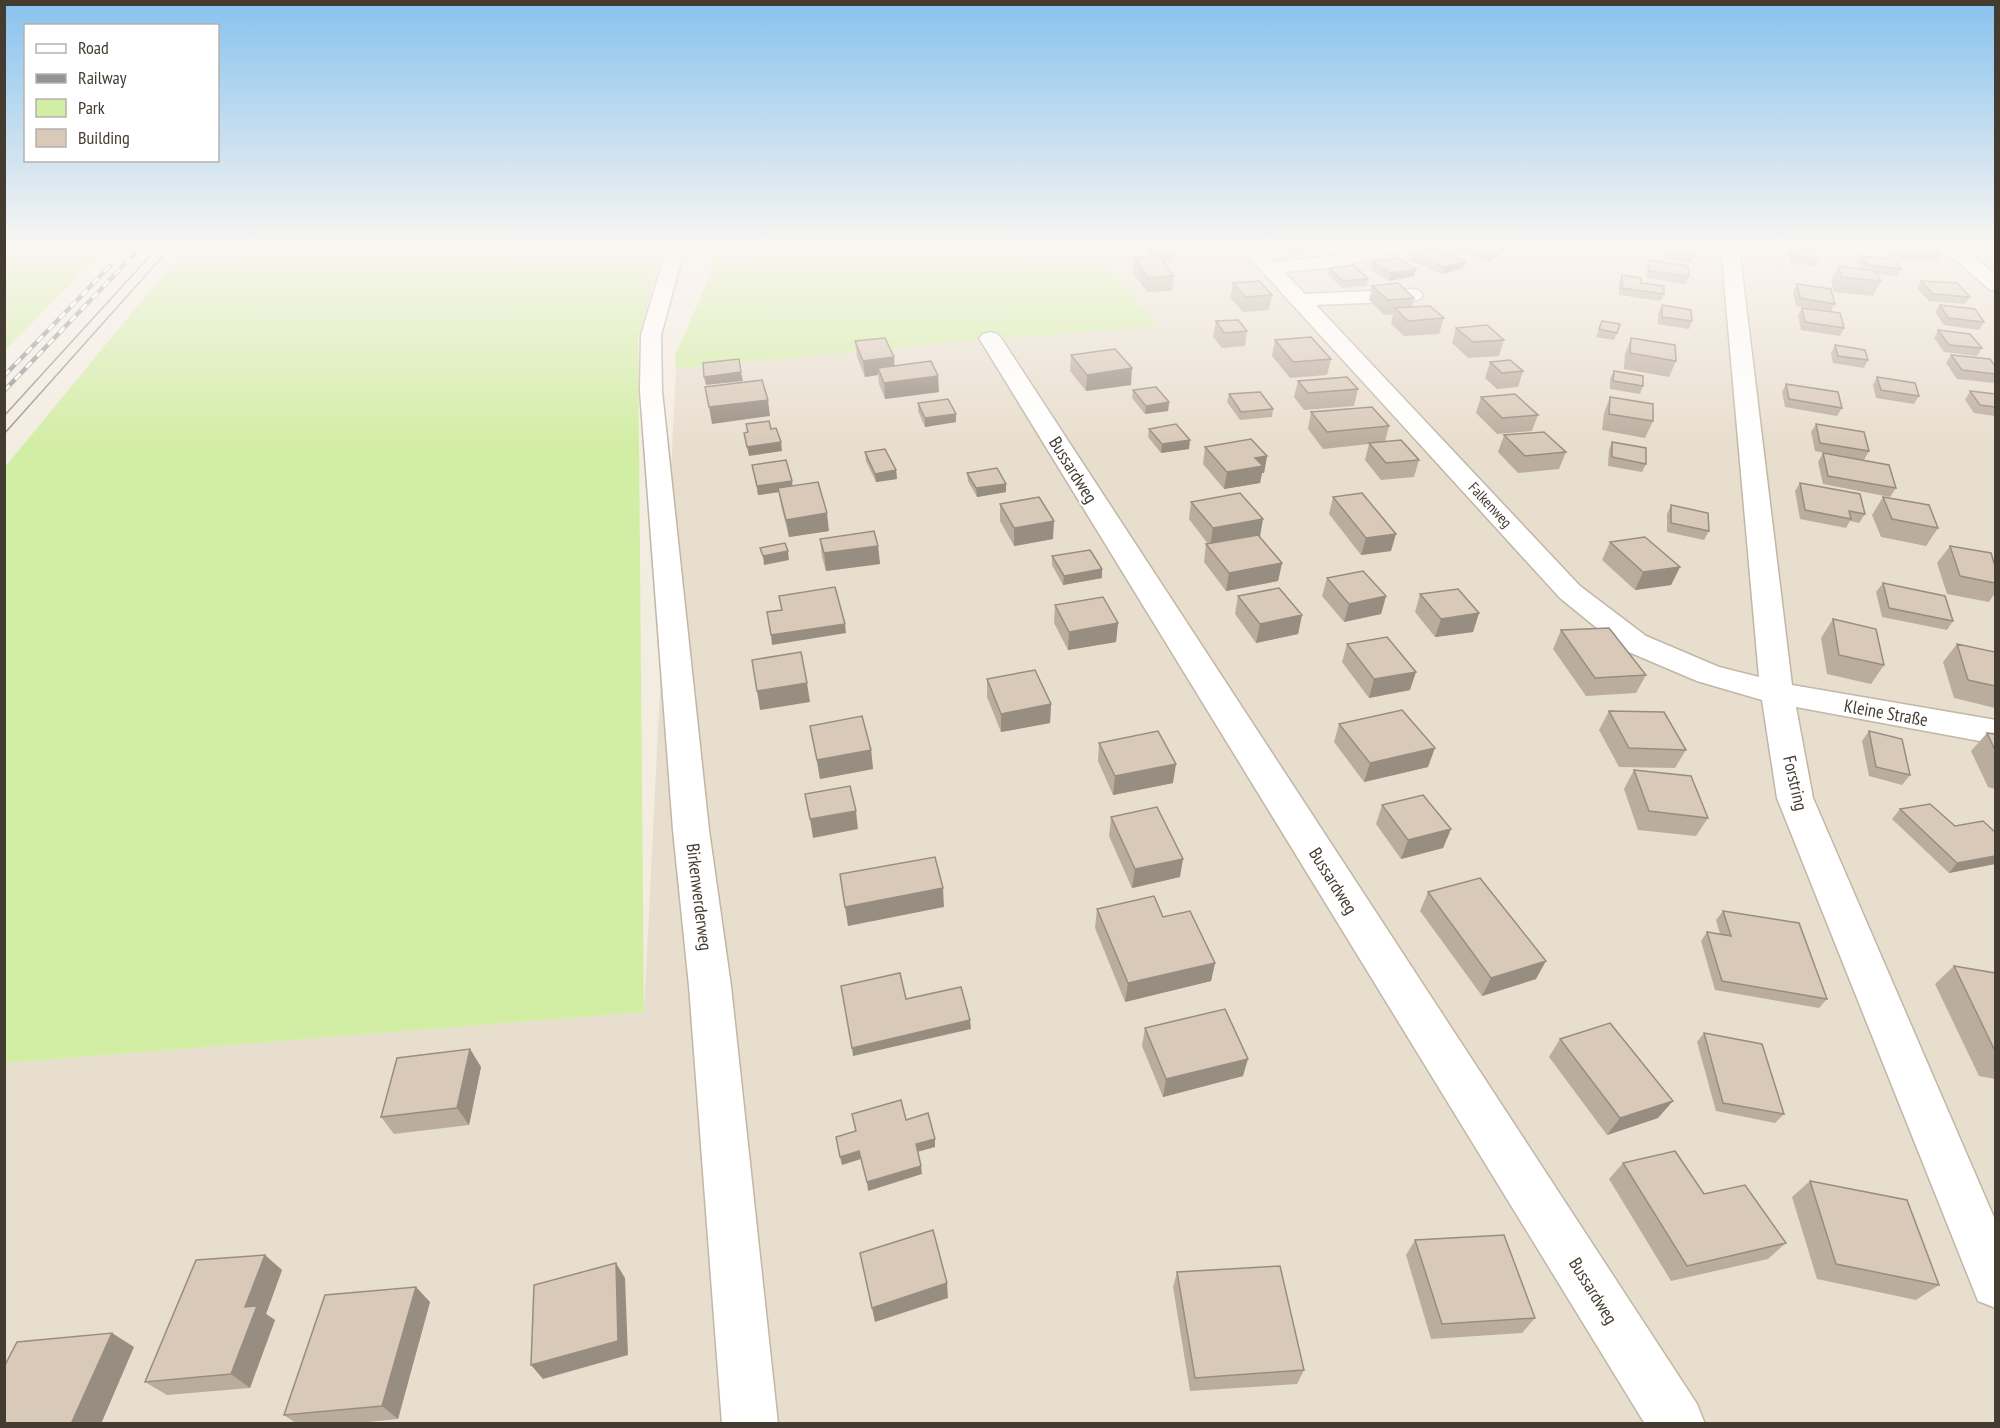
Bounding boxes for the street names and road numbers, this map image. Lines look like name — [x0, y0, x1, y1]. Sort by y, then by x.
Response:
street label: Bussardweg — [1044, 432, 1103, 507]
street label: Falkenweg — [1465, 478, 1516, 531]
street label: Kleine Straße — [1842, 694, 1930, 731]
street label: Forstring — [1778, 753, 1813, 813]
street label: Birkenwerderweg — [682, 842, 717, 952]
street label: Bussardweg — [1304, 843, 1363, 918]
street label: Bussardweg — [1564, 1253, 1623, 1328]

